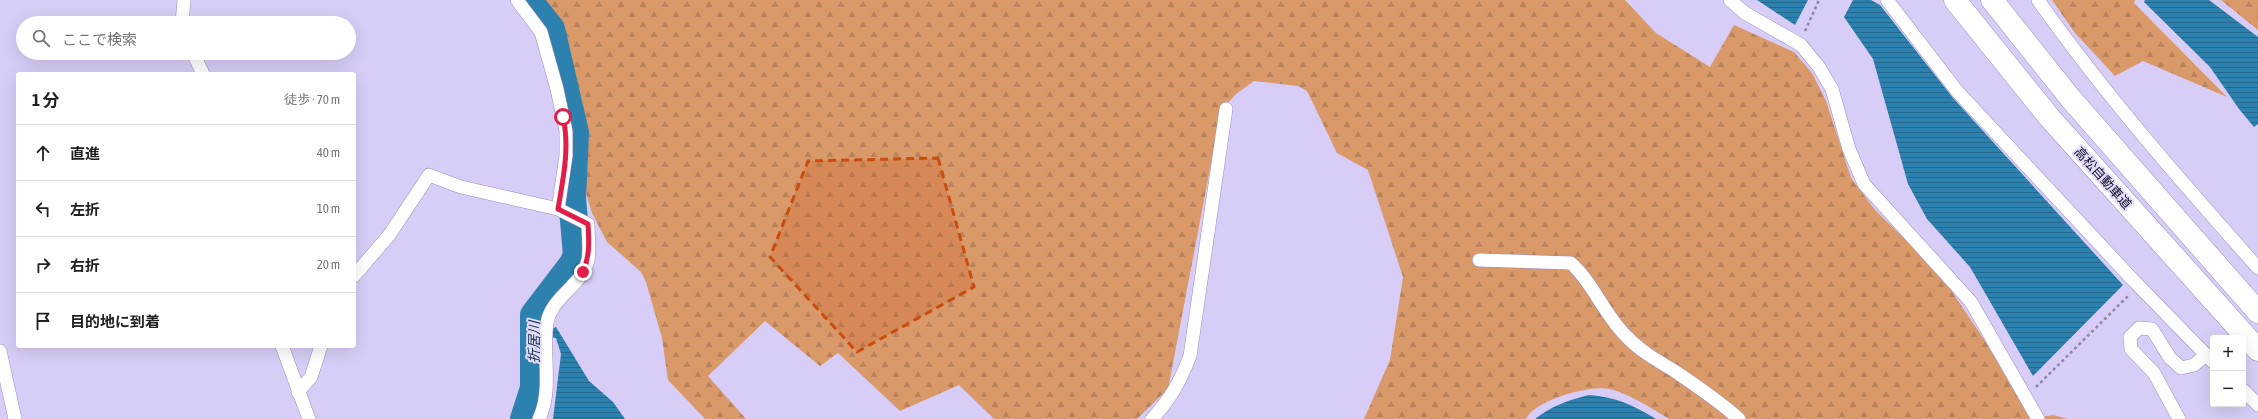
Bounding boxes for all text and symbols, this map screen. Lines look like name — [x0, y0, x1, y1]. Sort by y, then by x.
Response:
search box — [16, 16, 356, 60]
icon: search — [30, 27, 52, 49]
text: ここで検索 — [62, 31, 137, 48]
text: 1 分 — [32, 90, 59, 110]
text: 徒歩 · 70 m — [284, 92, 340, 107]
route start — [554, 108, 572, 126]
icon: ahead — [32, 142, 54, 164]
street label: 高松自動車道 — [2071, 144, 2135, 212]
text: 直進 — [70, 145, 100, 162]
text: 40 m — [317, 145, 340, 160]
icon: left — [32, 198, 54, 220]
text: 左折 — [70, 201, 100, 218]
text: 10 m — [317, 201, 340, 216]
icon: right — [32, 254, 54, 276]
text: 右折 — [70, 257, 100, 274]
text: 20 m — [317, 257, 340, 272]
route end — [574, 263, 592, 281]
icon: arrive — [32, 310, 54, 332]
text: 目的地に到着 — [70, 313, 160, 330]
water label: 折居川 — [526, 319, 542, 363]
map controls — [2210, 335, 2246, 407]
button: + — [2210, 335, 2246, 371]
button: − — [2210, 371, 2246, 407]

